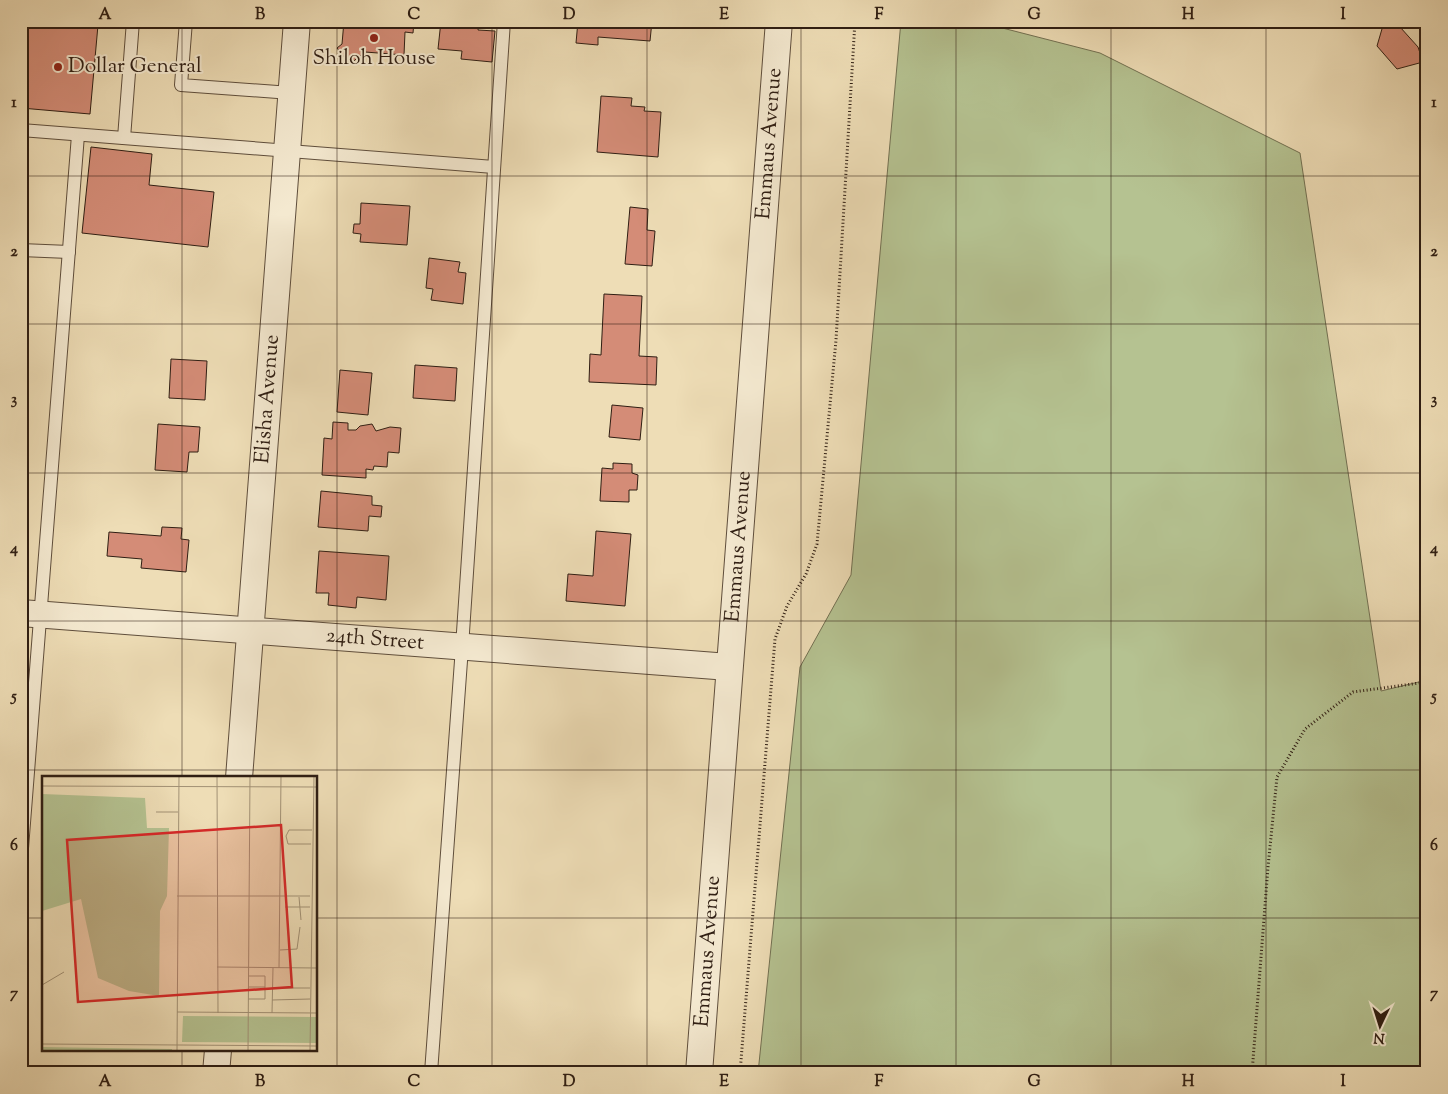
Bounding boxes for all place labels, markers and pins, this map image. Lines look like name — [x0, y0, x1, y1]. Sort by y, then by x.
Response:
marker: Shiloh House — [368, 32, 380, 44]
place label: Shiloh House — [313, 44, 435, 74]
place label: Dollar General — [68, 52, 202, 82]
marker: Dollar General — [52, 61, 64, 73]

